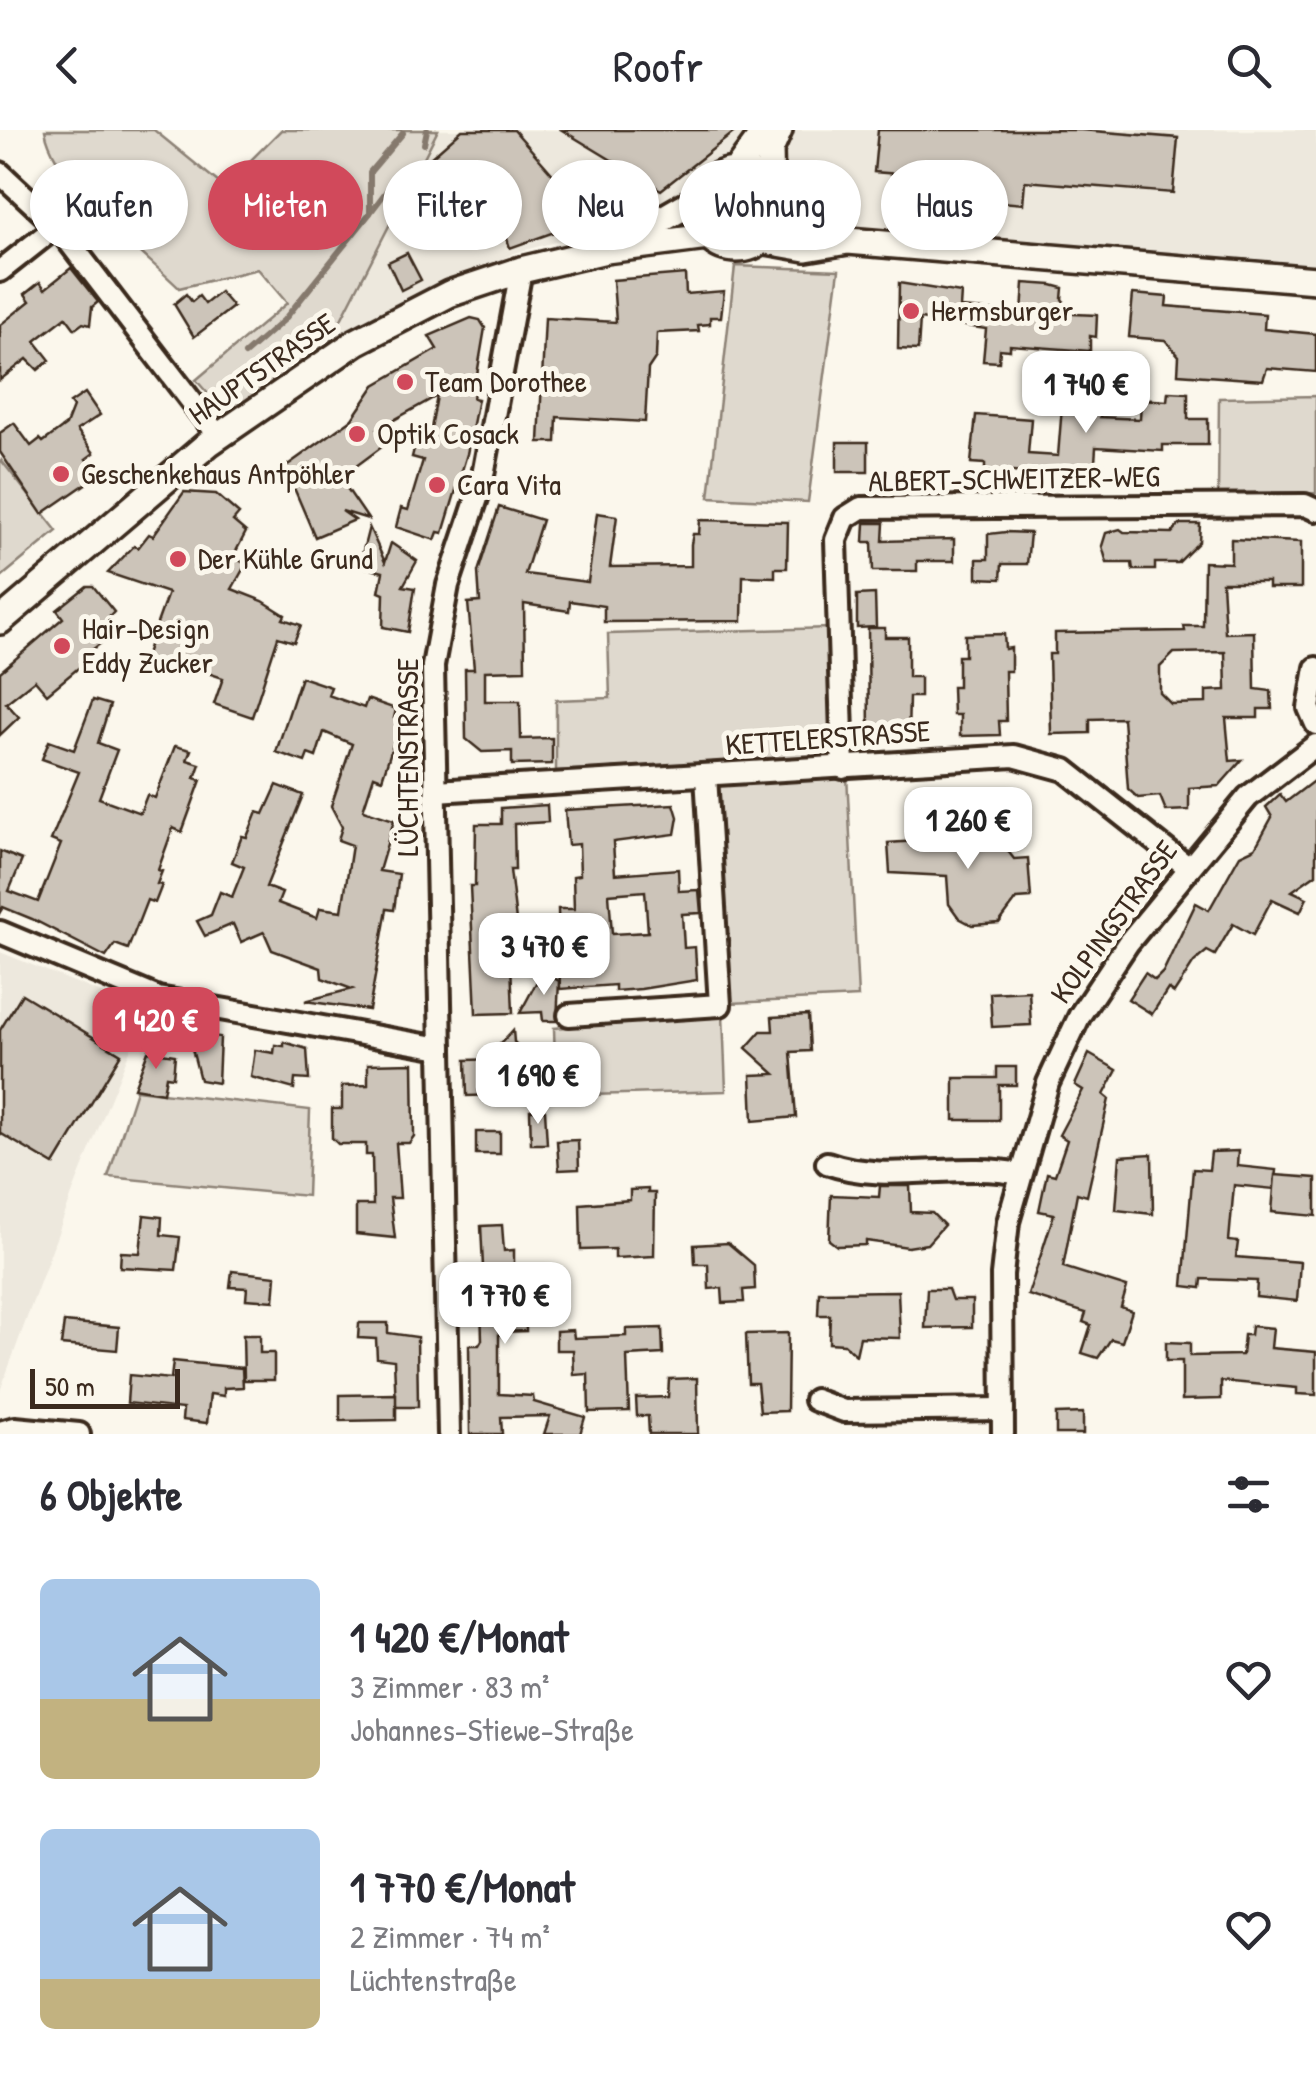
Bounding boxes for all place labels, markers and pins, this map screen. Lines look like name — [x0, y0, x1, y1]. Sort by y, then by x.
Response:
place label: Hermsburger — [931, 290, 1074, 330]
marker: Hermsburger — [900, 300, 922, 322]
pin: 1 740 € — [994, 351, 1178, 436]
place label: Team Dorothee — [425, 361, 587, 401]
marker: Team Dorothee — [394, 371, 416, 393]
place label: Optik Cosack — [377, 413, 519, 453]
marker: Optik Cosack — [346, 423, 368, 445]
place label: Geschenkehaus Antpöhler — [81, 453, 356, 493]
marker: Geschenkehaus Antpöhler — [50, 463, 72, 485]
place label: Cara Vita — [457, 464, 561, 504]
marker: Cara Vita — [426, 474, 448, 496]
place label: Der Kühle Grund — [198, 538, 373, 578]
marker: Der Kühle Grund — [167, 548, 189, 570]
place label: Hair-Design Eddy Zucker — [82, 608, 213, 682]
marker: Hair-Design Eddy Zucker — [51, 635, 73, 657]
pin: 1 260 € — [876, 787, 1060, 872]
pin: 3 470 € — [452, 913, 636, 998]
pin: 1 420 € — [64, 987, 248, 1072]
pin: 1 690 € — [446, 1042, 630, 1127]
pin: 1 770 € — [413, 1262, 597, 1347]

